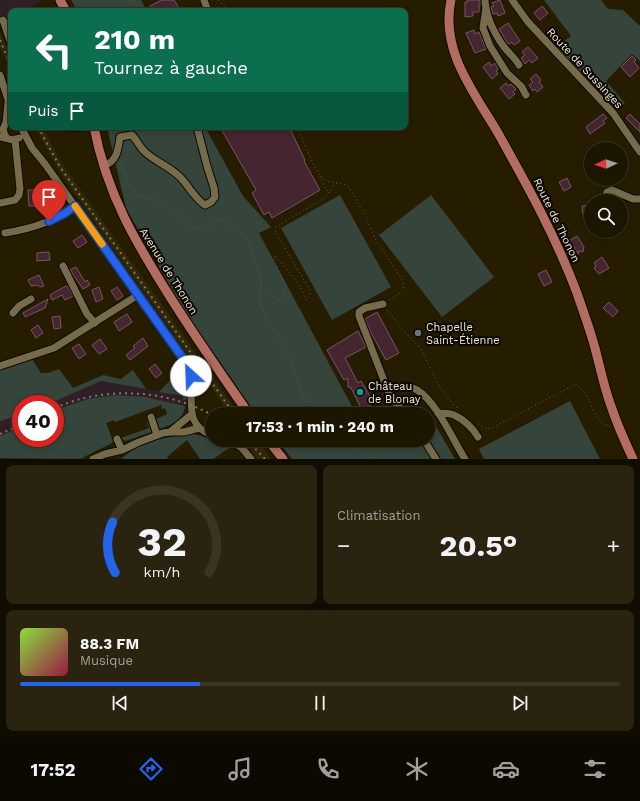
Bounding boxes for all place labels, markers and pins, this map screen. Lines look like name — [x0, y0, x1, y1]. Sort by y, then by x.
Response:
pin — [32, 180, 66, 221]
place label: Chapelle Saint-Étienne — [426, 321, 500, 347]
marker: Chapelle Saint-Étienne — [413, 328, 423, 338]
place label: Château de Blonay — [368, 380, 421, 406]
marker: Château de Blonay — [355, 387, 365, 397]

